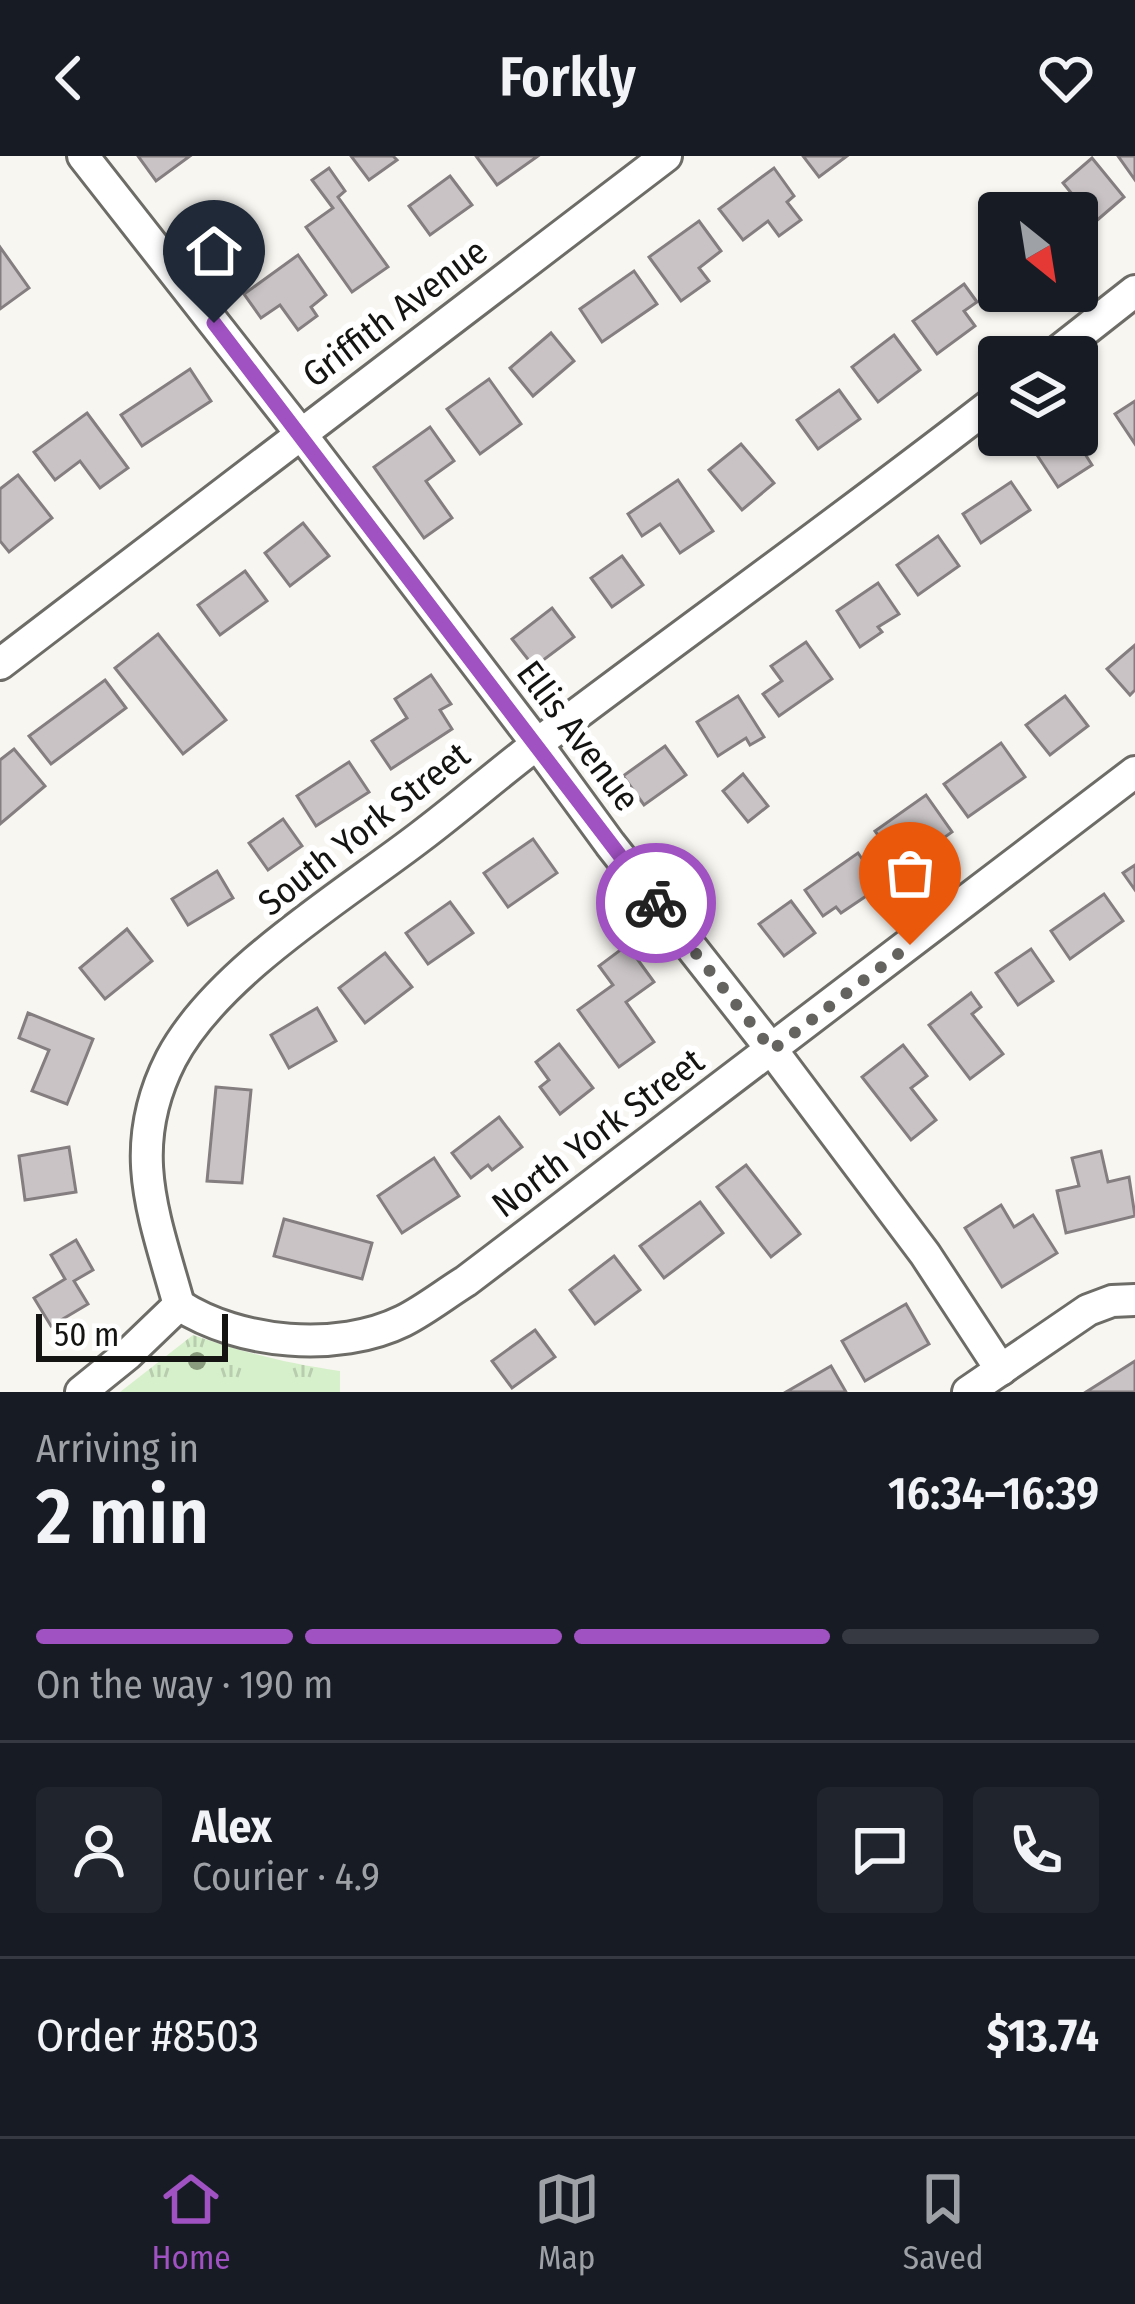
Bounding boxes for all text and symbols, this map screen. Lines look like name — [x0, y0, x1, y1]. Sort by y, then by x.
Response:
icon: back — [36, 45, 102, 111]
icon: heart — [1033, 45, 1099, 111]
text: Forkly — [499, 46, 636, 110]
north arrow — [978, 192, 1098, 312]
map controls — [978, 192, 1098, 456]
pin — [163, 200, 265, 323]
icon: home — [181, 218, 247, 284]
street label: Griffith Avenue — [294, 229, 496, 397]
button: layers — [978, 336, 1098, 456]
street label: Ellis Avenue — [507, 652, 649, 820]
street label: South York Street — [250, 733, 479, 925]
pin — [859, 822, 961, 945]
icon: bag — [877, 840, 943, 906]
courier — [596, 843, 716, 963]
icon: bike — [623, 870, 689, 936]
street label: North York Street — [483, 1039, 713, 1227]
scale bar — [36, 1308, 228, 1361]
text: 50 m — [54, 1315, 119, 1355]
text: Arriving in — [36, 1426, 199, 1472]
text: 16:34–16:39 — [888, 1467, 1099, 1521]
text: 2 min — [36, 1470, 209, 1564]
text: On the way · 190 m — [36, 1662, 333, 1708]
button: person — [36, 1787, 162, 1913]
button: chat — [817, 1787, 943, 1913]
button: phone — [973, 1787, 1099, 1913]
text: Alex — [192, 1800, 272, 1854]
text: Courier · 4.9 — [192, 1854, 380, 1900]
text: Order #8503 — [36, 2009, 259, 2063]
text: $13.74 — [987, 2009, 1099, 2063]
tab: Home — [152, 2166, 231, 2278]
tab: Map — [534, 2166, 600, 2278]
tab: Saved — [903, 2166, 983, 2278]

